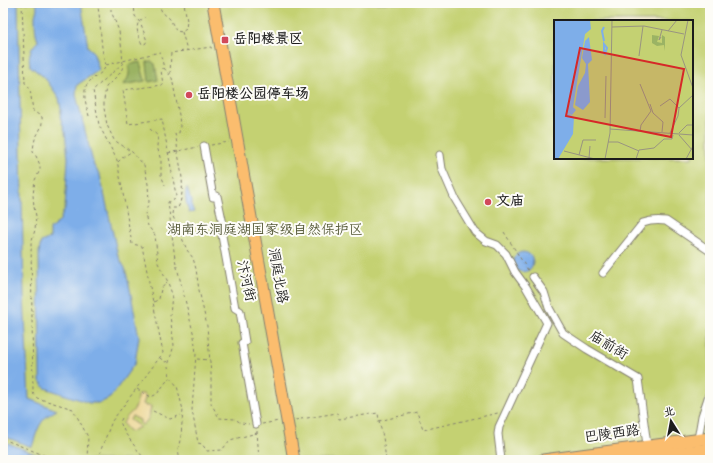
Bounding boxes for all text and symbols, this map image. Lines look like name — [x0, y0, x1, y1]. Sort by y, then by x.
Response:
inset map — [554, 20, 693, 159]
place label: 岳阳楼景区 — [233, 30, 303, 50]
marker: 岳阳楼景区 — [220, 35, 230, 45]
place label: 岳阳楼公园停车场 — [197, 85, 309, 105]
marker: 岳阳楼公园停车场 — [184, 90, 194, 100]
place label: 文庙 — [496, 192, 524, 212]
marker: 文庙 — [483, 197, 493, 207]
park label: 湖南东洞庭湖国家级自然保护区 — [167, 221, 363, 241]
street label: 洞庭北路 — [262, 247, 292, 305]
street label: 汴河街 — [231, 258, 259, 304]
street label: 庙前街 — [585, 327, 631, 365]
north arrow — [651, 401, 691, 441]
text: 北 — [663, 404, 676, 422]
street label: 巴陵西路 — [583, 421, 641, 449]

